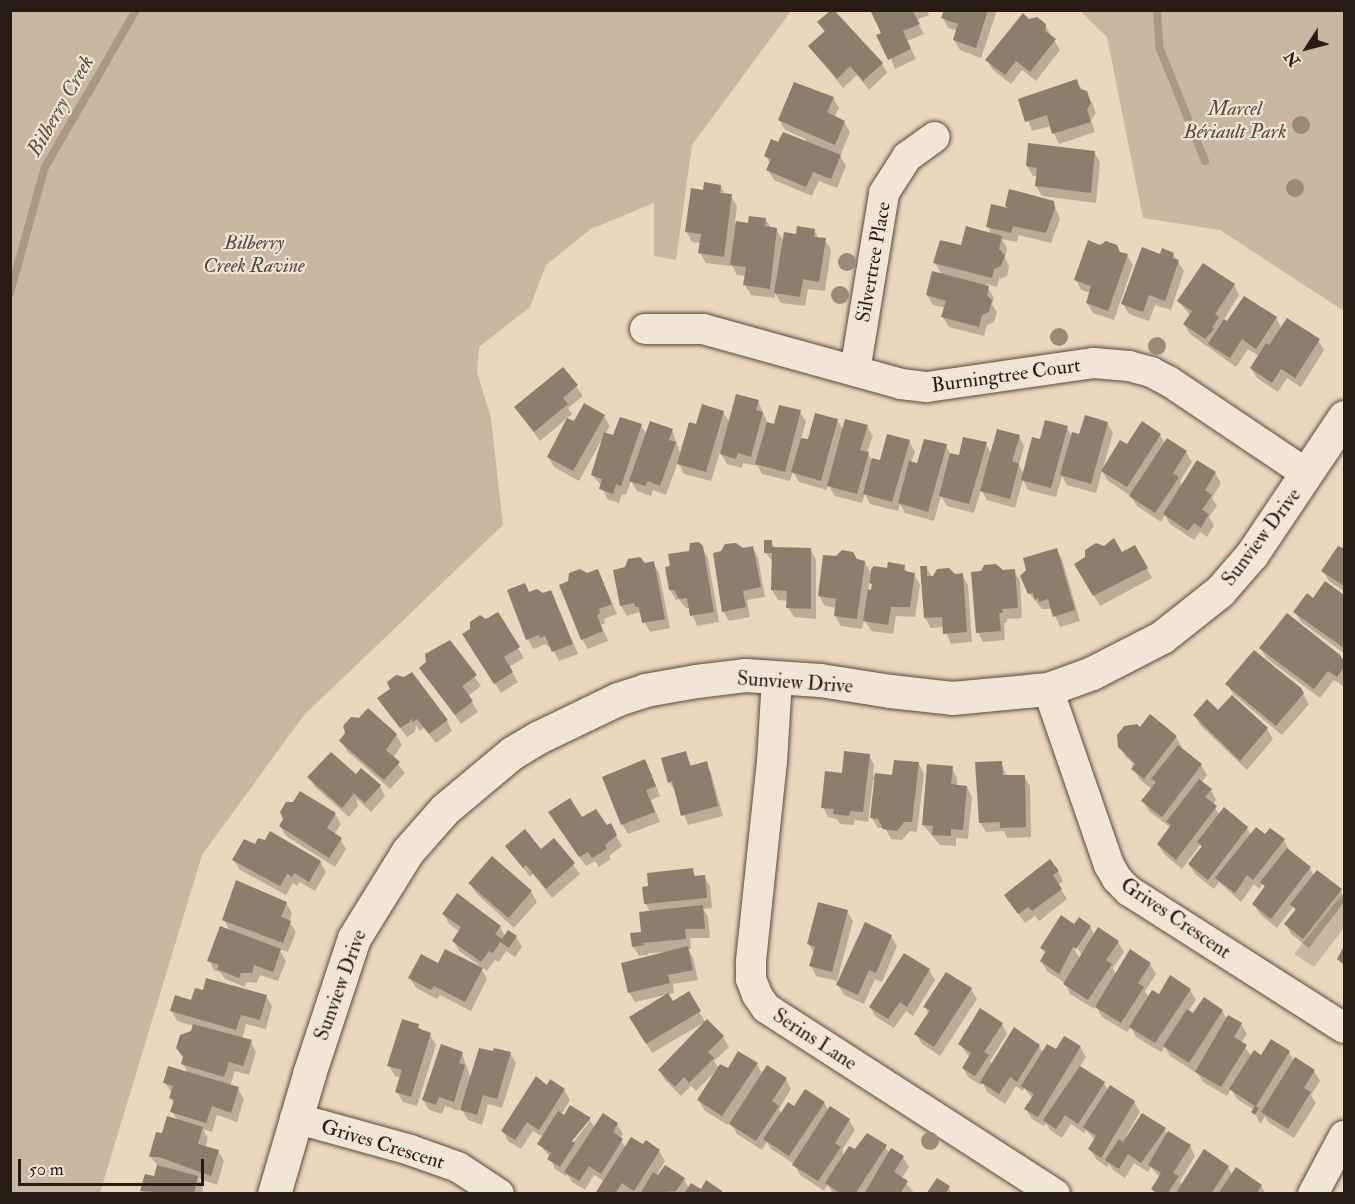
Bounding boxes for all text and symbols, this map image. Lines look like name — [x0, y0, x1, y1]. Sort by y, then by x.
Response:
north arrow — [1277, 18, 1337, 78]
text: N — [1280, 47, 1305, 70]
water label: Bilberry Creek — [22, 51, 100, 161]
park label: Marcel Bériault Park — [1183, 97, 1287, 144]
street label: Silvertree Place — [851, 200, 895, 324]
park label: Bilberry Creek Ravine — [203, 230, 305, 277]
street label: Burningtree Court — [930, 353, 1082, 397]
street label: Sunview Drive — [1217, 483, 1305, 591]
street label: Sunview Drive — [736, 666, 854, 698]
street label: Grives Crescent — [1116, 872, 1236, 964]
street label: Sunview Drive — [309, 926, 371, 1044]
street label: Serins Lane — [769, 1003, 861, 1075]
street label: Grives Crescent — [319, 1114, 447, 1174]
scale bar — [21, 1147, 207, 1185]
text: 50 m — [29, 1158, 64, 1181]

